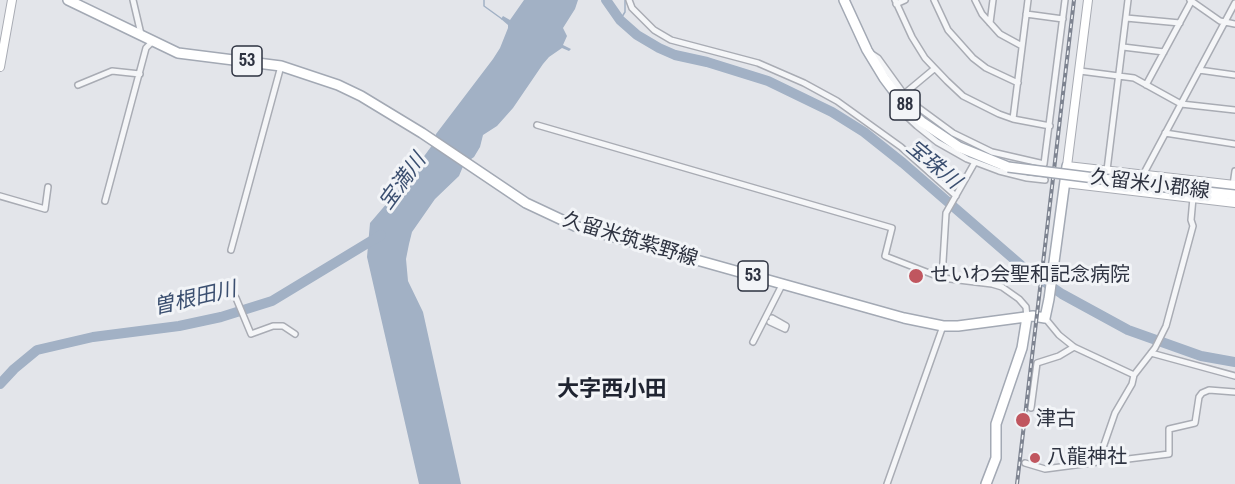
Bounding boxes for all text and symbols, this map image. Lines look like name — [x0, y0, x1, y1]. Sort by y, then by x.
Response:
road number: 53 — [232, 46, 262, 76]
road number: 88 — [890, 90, 920, 120]
water label: 宝珠川 — [901, 135, 965, 195]
water label: 宝満川 — [374, 149, 432, 215]
street label: 久留米小郡線 — [1089, 166, 1211, 204]
street label: 久留米筑紫野線 — [560, 208, 700, 272]
road number: 53 — [738, 261, 768, 291]
place label: せいわ会聖和記念病院 — [930, 264, 1130, 288]
marker: せいわ会聖和記念病院 — [907, 267, 925, 285]
water label: 曽根田川 — [151, 277, 239, 321]
district label: 大字西小田 — [557, 377, 667, 403]
place label: 津古 — [1036, 408, 1076, 432]
marker: 津古 — [1014, 411, 1032, 429]
place label: 八龍神社 — [1047, 446, 1127, 470]
marker: 八龍神社 — [1028, 451, 1042, 465]

